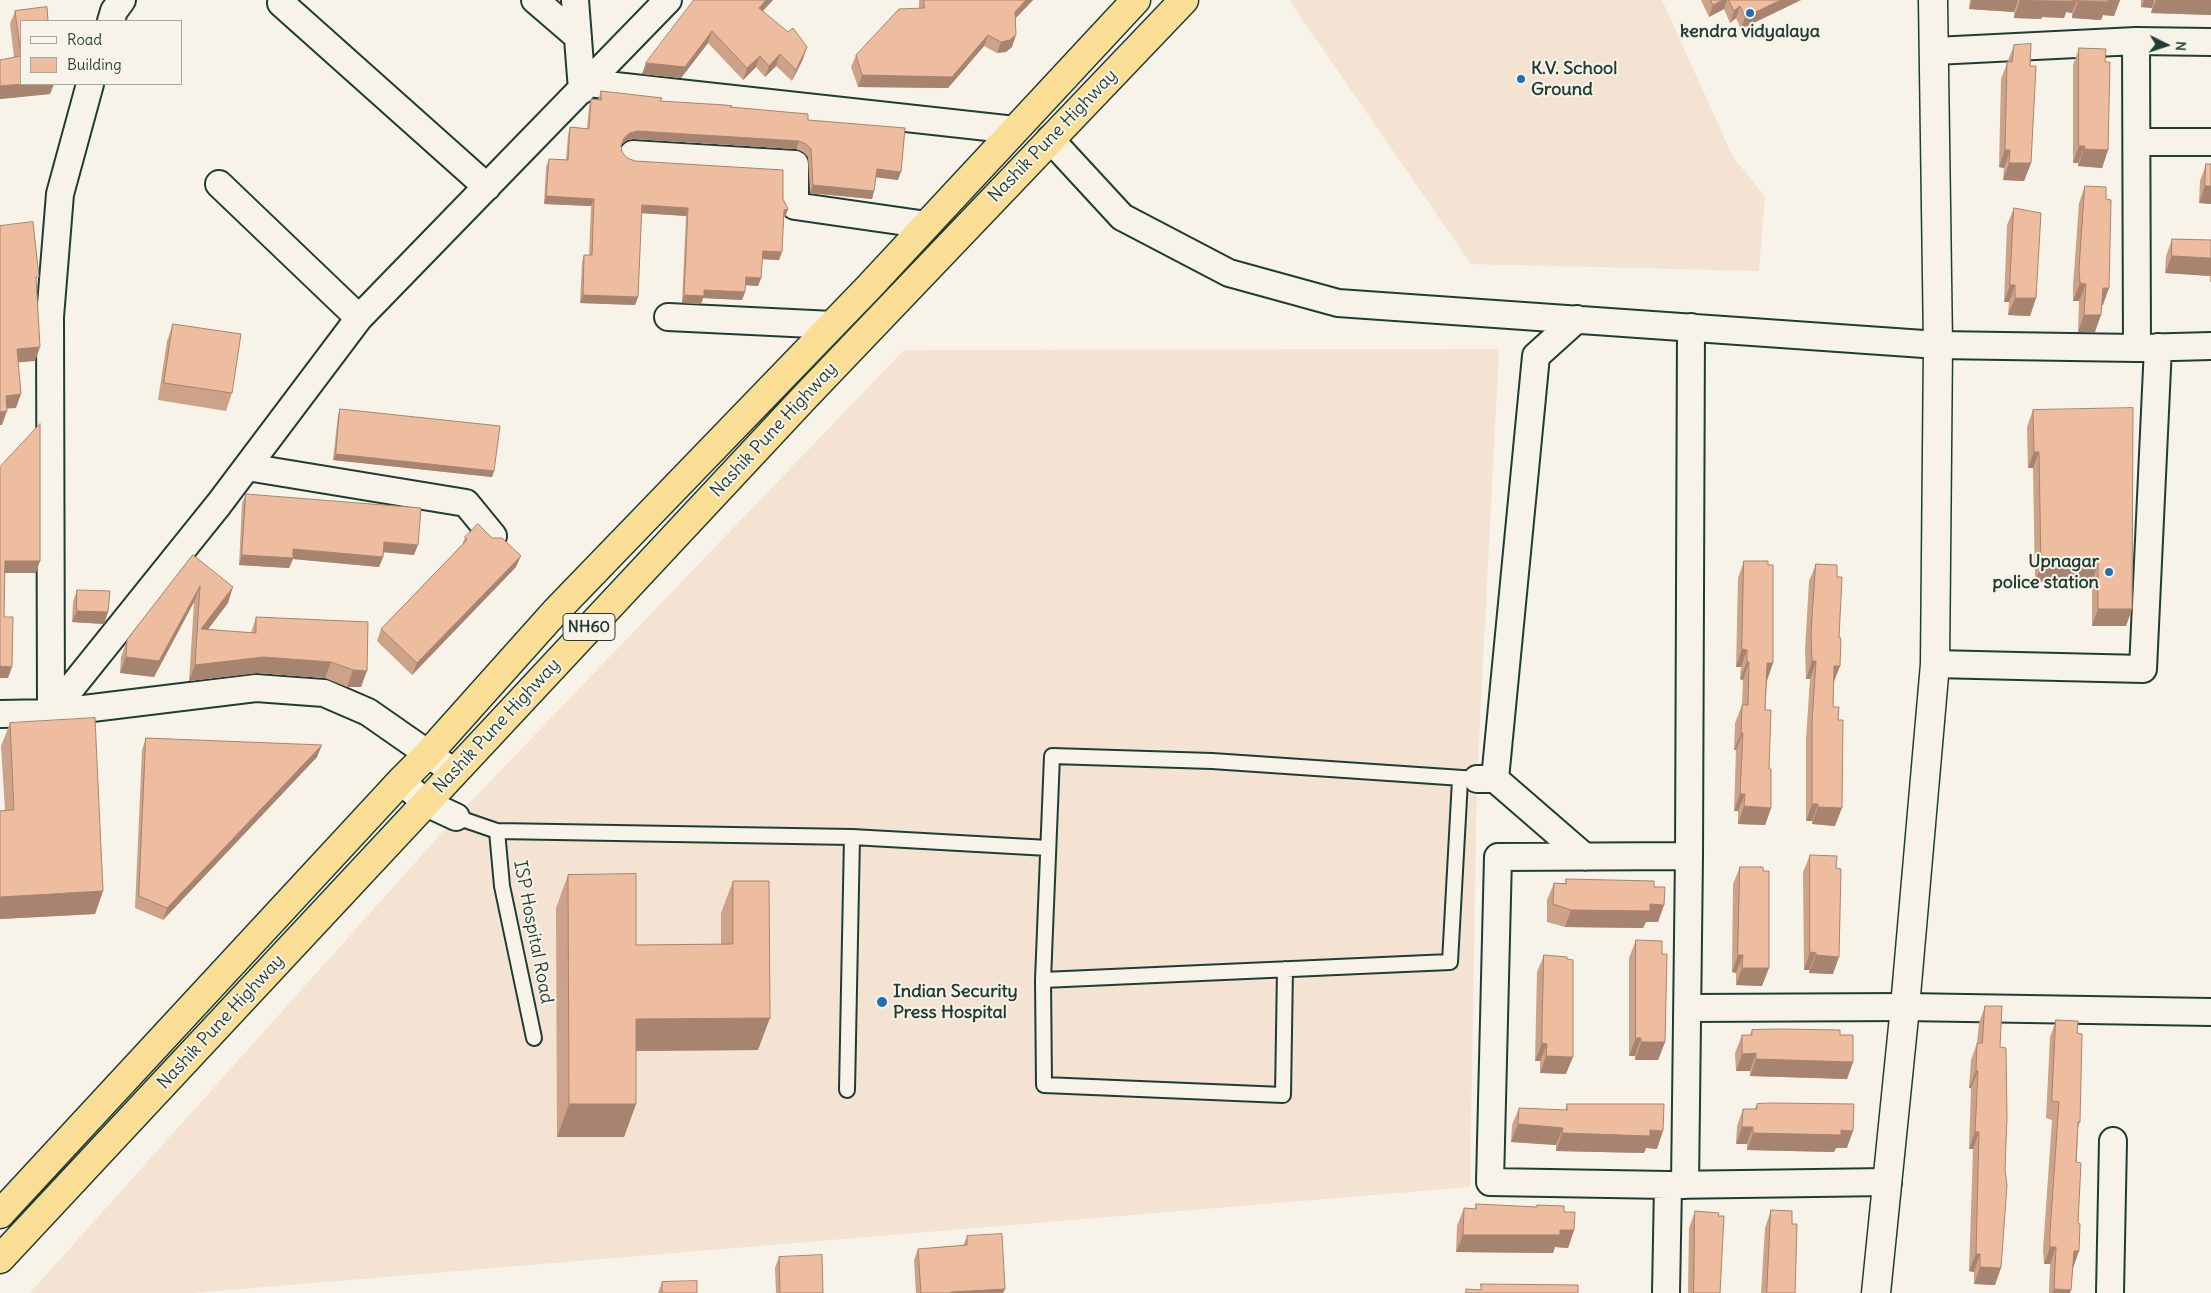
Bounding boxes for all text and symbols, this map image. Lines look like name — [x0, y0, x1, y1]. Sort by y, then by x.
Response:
marker: kendra vidyalaya — [1744, 7, 1756, 19]
legend — [20, 20, 182, 85]
north arrow — [2141, 20, 2191, 70]
place label: kendra vidyalaya — [1680, 21, 1820, 43]
text: Road — [67, 30, 102, 49]
text: N — [2172, 41, 2190, 52]
text: Building — [67, 55, 122, 74]
place label: K.V. School Ground — [1531, 58, 1617, 100]
street label: Nashik Pune Highway — [984, 65, 1122, 207]
marker: K.V. School Ground — [1515, 73, 1527, 85]
street label: Nashik Pune Highway — [706, 358, 842, 502]
place label: Upnagar police station — [1993, 551, 2099, 594]
marker: Upnagar police station — [2103, 566, 2115, 578]
road number: NH60 — [563, 614, 615, 640]
street label: Nashik Pune Highway — [429, 654, 565, 798]
street label: ISP Hospital Road — [509, 859, 557, 1005]
street label: Nashik Pune Highway — [153, 950, 289, 1094]
place label: Indian Security Press Hospital — [893, 981, 1018, 1024]
marker: Indian Security Press Hospital — [875, 995, 889, 1009]

